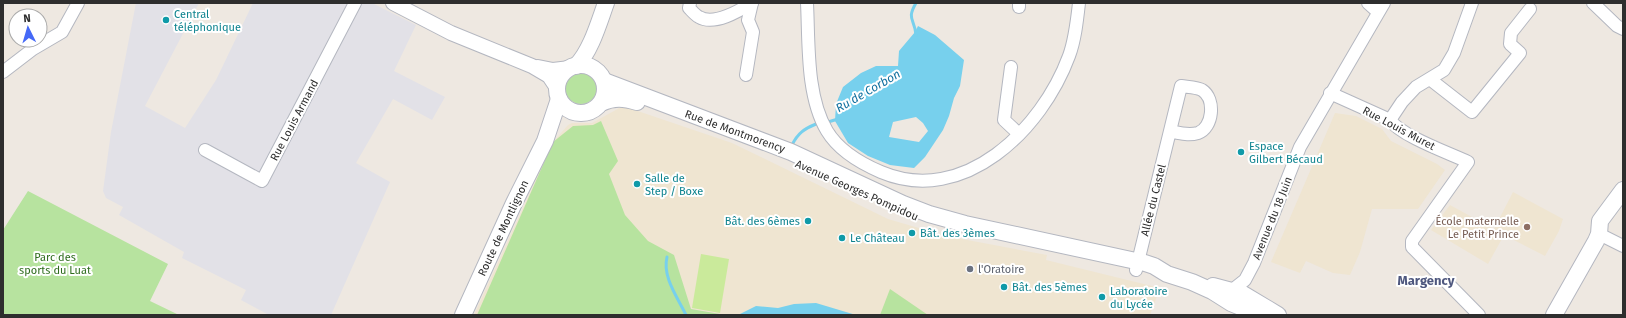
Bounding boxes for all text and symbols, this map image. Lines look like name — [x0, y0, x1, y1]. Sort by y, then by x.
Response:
north arrow — [8, 8, 48, 48]
place label: Central téléphonique — [174, 8, 241, 34]
text: N — [23, 12, 31, 25]
marker: Central téléphonique — [161, 15, 171, 25]
water label: Ru de Corbon — [833, 67, 903, 115]
street label: Rue Louis Armand — [268, 77, 321, 163]
street label: Rue Louis Muret — [1360, 104, 1437, 153]
street label: Rue de Montmorency — [683, 107, 787, 156]
place label: Espace Gilbert Bécaud — [1249, 140, 1323, 166]
marker: Espace Gilbert Bécaud — [1236, 147, 1246, 157]
street label: Avenue Georges Pompidou — [793, 157, 920, 224]
street label: Allée du Castel — [1138, 163, 1169, 237]
place label: Salle de Step / Boxe — [645, 172, 703, 198]
street label: Avenue du 18 Juin — [1250, 175, 1295, 262]
street label: Route de Montlignon — [476, 178, 531, 278]
marker: Salle de Step / Boxe — [632, 179, 642, 189]
place label: École maternelle Le Petit Prince — [1436, 214, 1519, 241]
place label: Bât. des 6èmes — [725, 215, 800, 228]
marker: Bât. des 6èmes — [803, 216, 813, 226]
marker: École maternelle Le Petit Prince — [1522, 222, 1532, 232]
place label: Bât. des 3èmes — [920, 227, 995, 240]
marker: Bât. des 3èmes — [907, 228, 917, 238]
place label: Le Château — [850, 232, 905, 245]
marker: Le Château — [837, 233, 847, 243]
park label: Parc des sports du Luat — [19, 251, 91, 277]
place label: l'Oratoire — [978, 263, 1024, 276]
marker: l'Oratoire — [965, 264, 975, 274]
district label: Margency — [1398, 273, 1455, 288]
place label: Bât. des 5èmes — [1012, 281, 1087, 294]
marker: Bât. des 5èmes — [999, 282, 1009, 292]
place label: Laboratoire du Lycée — [1110, 285, 1167, 311]
marker: Laboratoire du Lycée — [1097, 292, 1107, 302]

